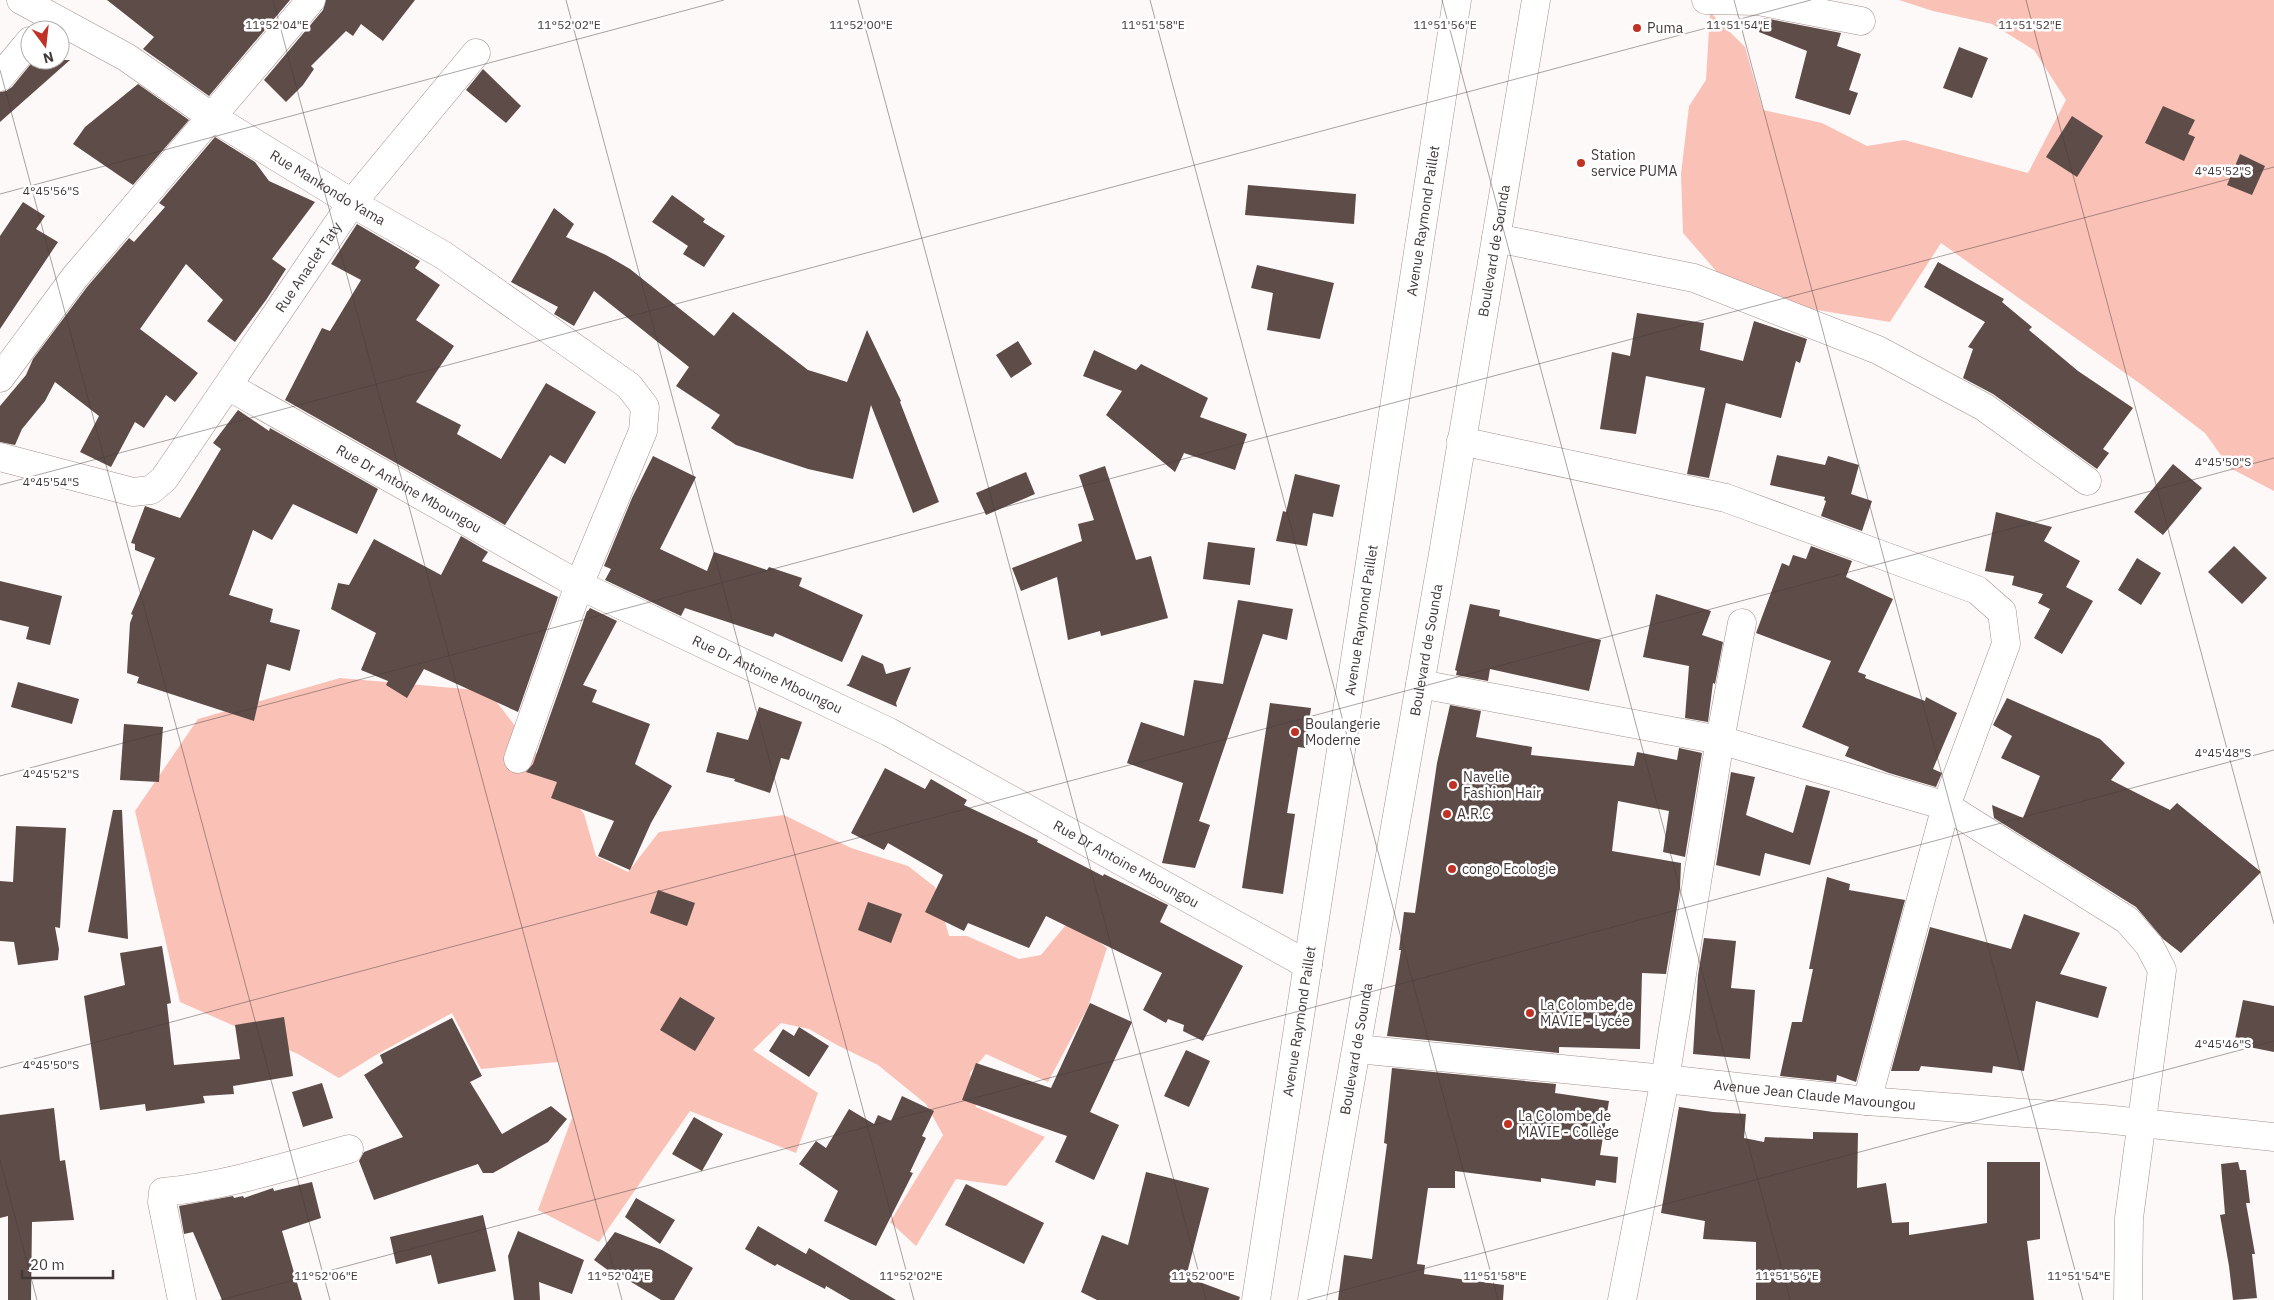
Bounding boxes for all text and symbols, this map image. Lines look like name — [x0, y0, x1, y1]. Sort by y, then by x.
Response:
text: 11°52'04"E — [245, 17, 309, 32]
text: 11°52'02"E — [537, 17, 601, 32]
text: 11°52'00"E — [829, 17, 893, 32]
text: 11°51'58"E — [1121, 17, 1185, 32]
text: 11°51'56"E — [1413, 17, 1477, 32]
text: 11°51'54"E — [1706, 17, 1770, 32]
text: 11°51'52"E — [1998, 17, 2062, 32]
place label: Puma — [1647, 19, 1684, 37]
north arrow — [20, 20, 70, 70]
marker: Puma — [1631, 22, 1643, 34]
text: N — [41, 48, 56, 68]
street label: Avenue Raymond Paillet — [1402, 144, 1443, 297]
street label: Rue Mankondo Yama — [267, 146, 389, 230]
place label: Station service PUMA — [1591, 146, 1677, 180]
marker: Station service PUMA — [1575, 157, 1587, 169]
text: 4°45'52"S — [2195, 163, 2251, 178]
text: 4°45'56"S — [23, 183, 79, 198]
street label: Boulevard de Sounda — [1474, 183, 1514, 318]
street label: Rue Anaclet Taty — [271, 218, 345, 316]
street label: Rue Dr Antoine Mboungou — [333, 440, 485, 537]
text: 4°45'50"S — [2195, 454, 2251, 469]
text: 4°45'54"S — [23, 474, 79, 489]
street label: Avenue Raymond Paillet — [1341, 543, 1382, 697]
street label: Boulevard de Sounda — [1406, 582, 1447, 717]
street label: Rue Dr Antoine Mboungou — [689, 631, 845, 718]
place label: Boulangerie Moderne — [1305, 715, 1381, 749]
marker: Boulangerie Moderne — [1289, 726, 1301, 738]
text: 4°45'48"S — [2195, 745, 2251, 760]
text: 4°45'52"S — [23, 766, 79, 781]
place label: Navelie Fashion Hair — [1463, 768, 1541, 802]
marker: Navelie Fashion Hair — [1447, 779, 1459, 791]
place label: A.R.C — [1457, 805, 1491, 823]
marker: A.R.C — [1441, 808, 1453, 820]
street label: Rue Dr Antoine Mboungou — [1050, 816, 1202, 912]
place label: congo Ecologie — [1462, 860, 1557, 878]
marker: congo Ecologie — [1446, 863, 1458, 875]
street label: Avenue Raymond Paillet — [1279, 945, 1320, 1098]
street label: Boulevard de Sounda — [1336, 981, 1377, 1116]
place label: La Colombe de MAVIE - Lycée — [1540, 996, 1633, 1030]
marker: La Colombe de MAVIE - Lycée — [1524, 1007, 1536, 1019]
text: 4°45'46"S — [2195, 1036, 2251, 1051]
text: 4°45'50"S — [23, 1057, 79, 1072]
street label: Avenue Jean Claude Mavoungou — [1713, 1075, 1916, 1114]
place label: La Colombe de MAVIE - Collège — [1518, 1107, 1619, 1141]
marker: La Colombe de MAVIE - Collège — [1502, 1118, 1514, 1130]
scale bar — [22, 1248, 114, 1280]
text: 20 m — [30, 1255, 65, 1274]
text: 11°52'06"E — [294, 1268, 358, 1283]
text: 11°52'04"E — [587, 1268, 651, 1283]
text: 11°52'02"E — [879, 1268, 943, 1283]
text: 11°52'00"E — [1171, 1268, 1235, 1283]
text: 11°51'58"E — [1463, 1268, 1527, 1283]
text: 11°51'56"E — [1755, 1268, 1819, 1283]
text: 11°51'54"E — [2047, 1268, 2111, 1283]

